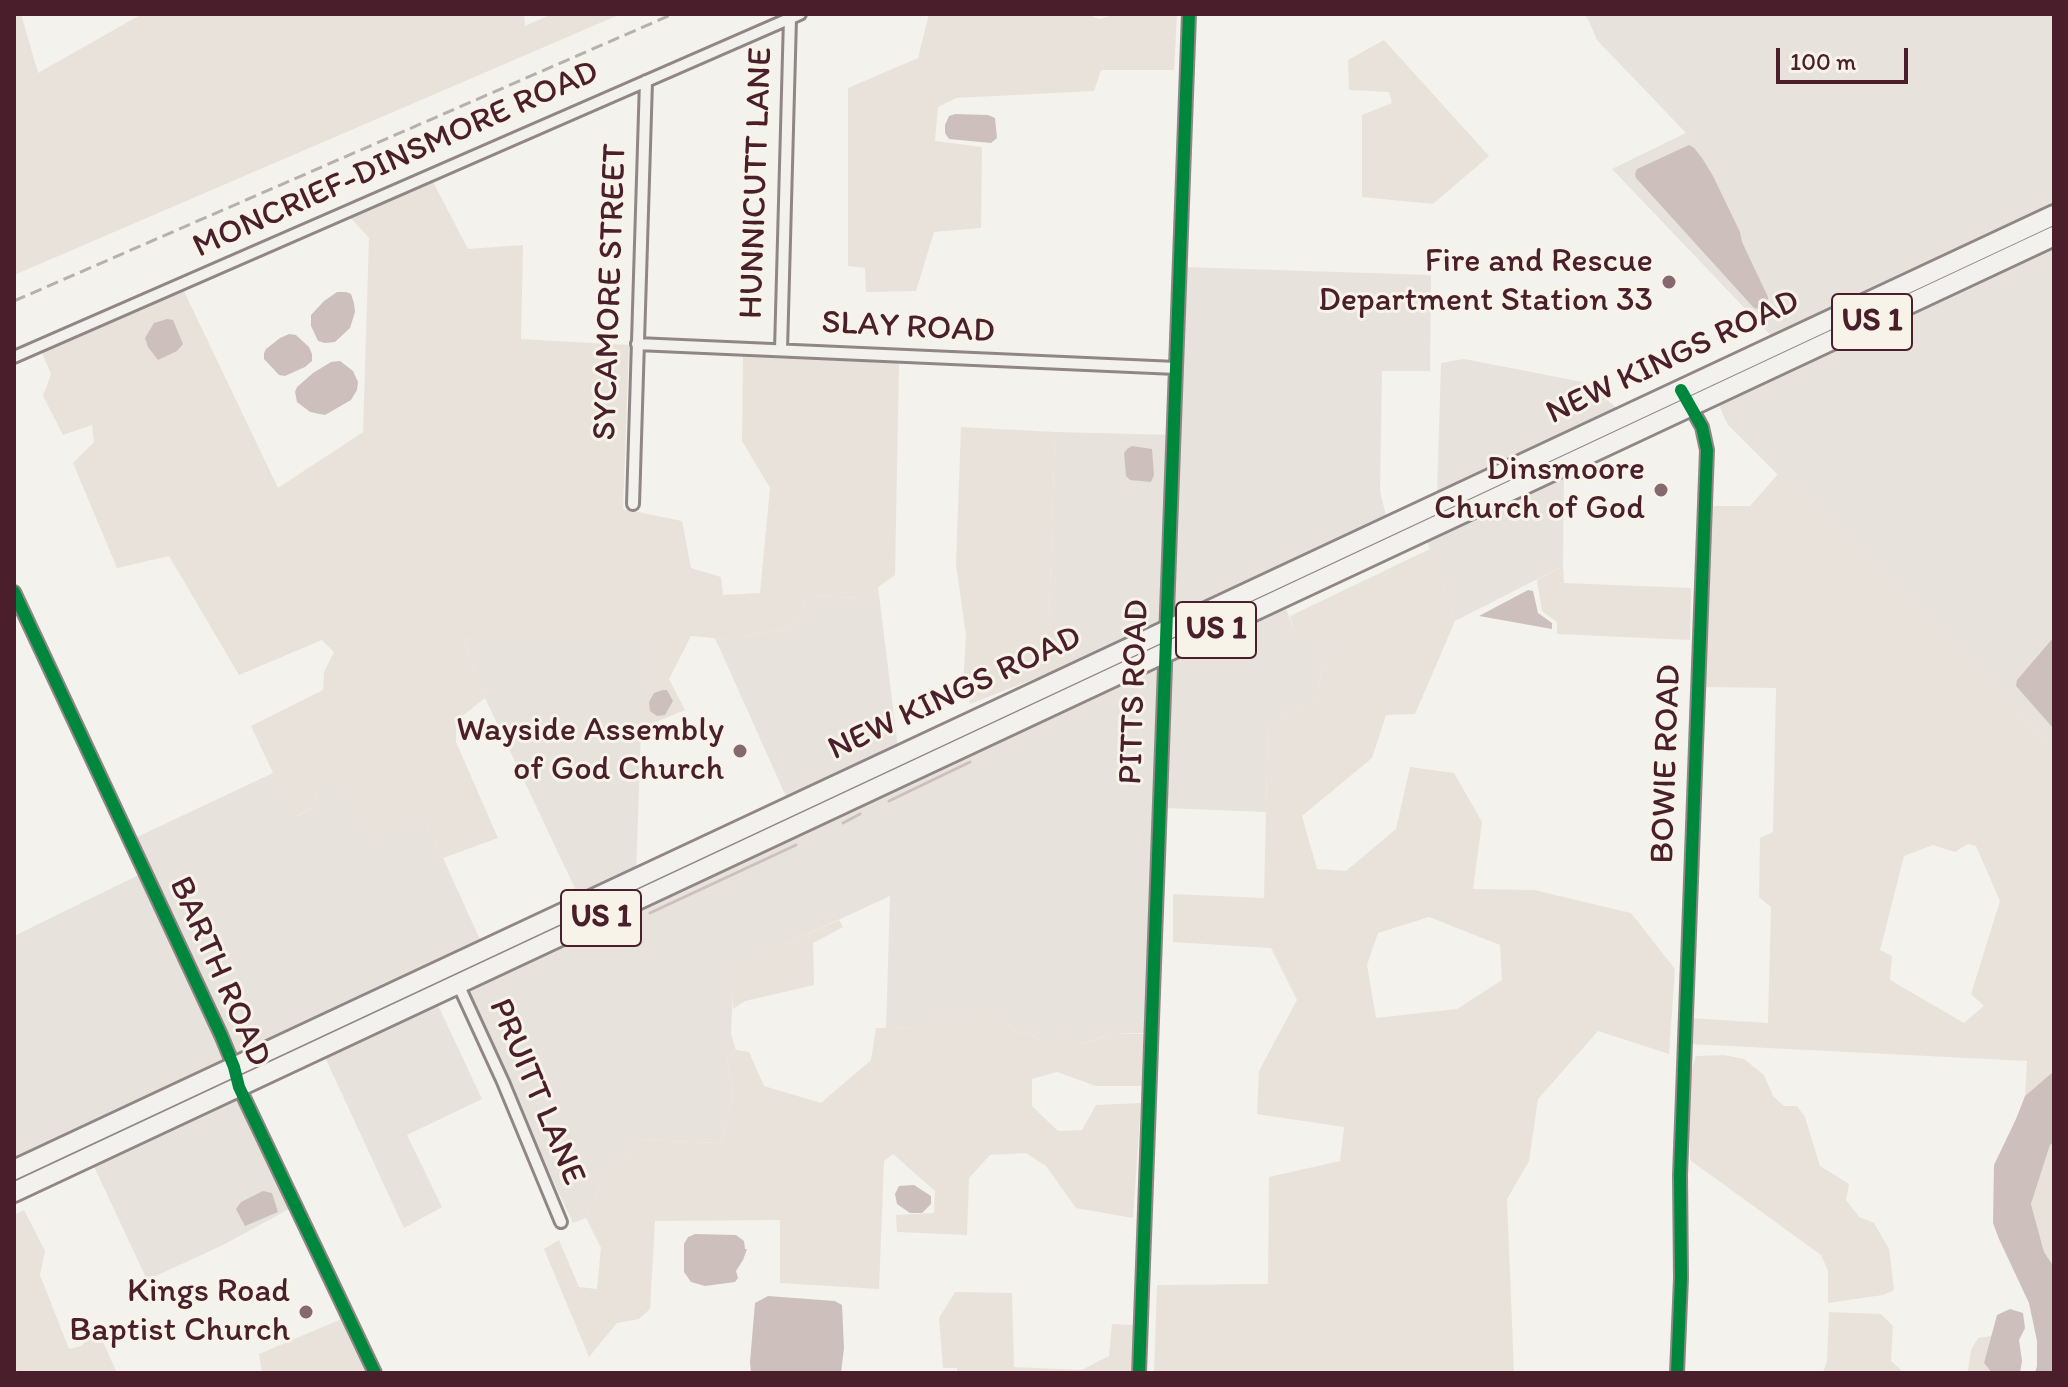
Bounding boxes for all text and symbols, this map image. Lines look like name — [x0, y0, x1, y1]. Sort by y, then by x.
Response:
scale bar — [1780, 32, 1912, 82]
street label: HUNNICUTT LANE — [732, 46, 782, 320]
text: 100 m — [1790, 47, 1856, 76]
street label: MONCRIEF-DINSMORE ROAD — [187, 52, 605, 268]
street label: SYCAMORE STREET — [585, 143, 637, 441]
place label: Fire and Rescue Department Station 33 — [1318, 242, 1653, 322]
marker: Fire and Rescue Department Station 33 — [1660, 273, 1678, 291]
street label: NEW KINGS ROAD — [1540, 282, 1806, 434]
road number: US 1 — [1832, 294, 1912, 350]
street label: SLAY ROAD — [820, 303, 996, 353]
place label: Dinsmoore Church of God — [1434, 450, 1645, 530]
marker: Dinsmoore Church of God — [1652, 481, 1670, 499]
street label: PITTS ROAD — [1111, 599, 1159, 785]
road number: US 1 — [1176, 602, 1256, 658]
street label: NEW KINGS ROAD — [822, 618, 1088, 770]
street label: BOWIE ROAD — [1643, 664, 1691, 864]
place label: Wayside Assembly of God Church — [456, 711, 724, 790]
marker: Wayside Assembly of God Church — [731, 742, 749, 760]
street label: BARTH ROAD — [159, 871, 279, 1073]
road number: US 1 — [561, 890, 641, 946]
street label: PRUITT LANE — [478, 993, 594, 1191]
place label: Kings Road Baptist Church — [69, 1272, 290, 1352]
marker: Kings Road Baptist Church — [297, 1303, 315, 1321]

